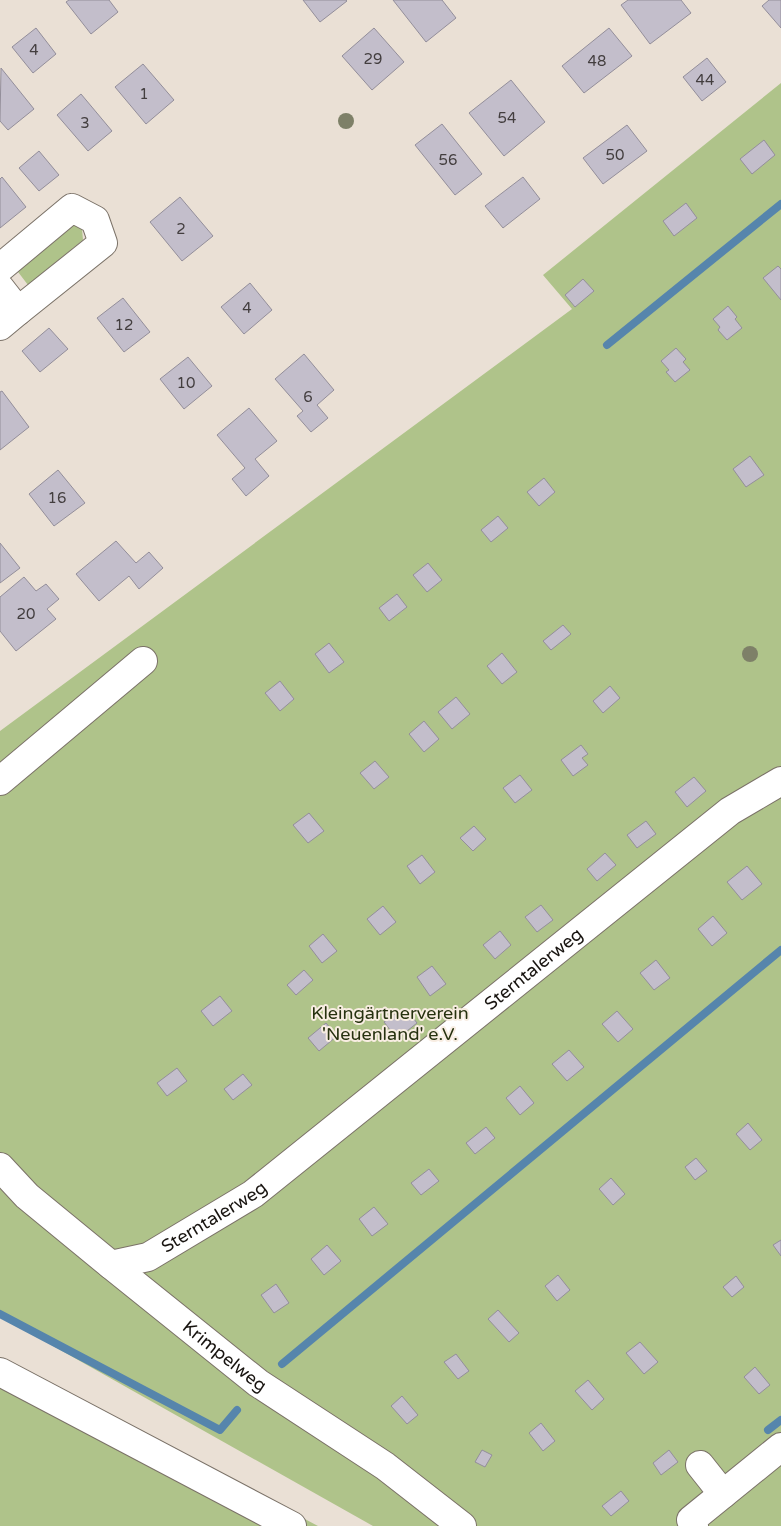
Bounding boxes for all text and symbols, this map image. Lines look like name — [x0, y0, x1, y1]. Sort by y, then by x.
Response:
house number: 4 — [29, 41, 39, 59]
house number: 29 — [364, 50, 382, 68]
house number: 48 — [588, 52, 606, 70]
house number: 44 — [696, 71, 714, 89]
house number: 1 — [139, 85, 149, 103]
house number: 54 — [498, 109, 516, 127]
house number: 3 — [80, 114, 90, 132]
house number: 50 — [606, 146, 624, 164]
house number: 56 — [439, 151, 457, 169]
house number: 2 — [176, 220, 186, 238]
house number: 4 — [242, 299, 252, 317]
house number: 12 — [115, 316, 133, 334]
house number: 10 — [177, 374, 195, 392]
house number: 6 — [303, 388, 313, 406]
house number: 16 — [48, 489, 66, 507]
house number: 20 — [17, 605, 35, 623]
street label: Sterntalerweg — [480, 923, 587, 1015]
park label: Kleingärtnerverein 'Neuenland' e.V. — [311, 1002, 469, 1045]
street label: Sterntalerweg — [157, 1176, 271, 1258]
street label: Krimpelweg — [178, 1316, 271, 1397]

